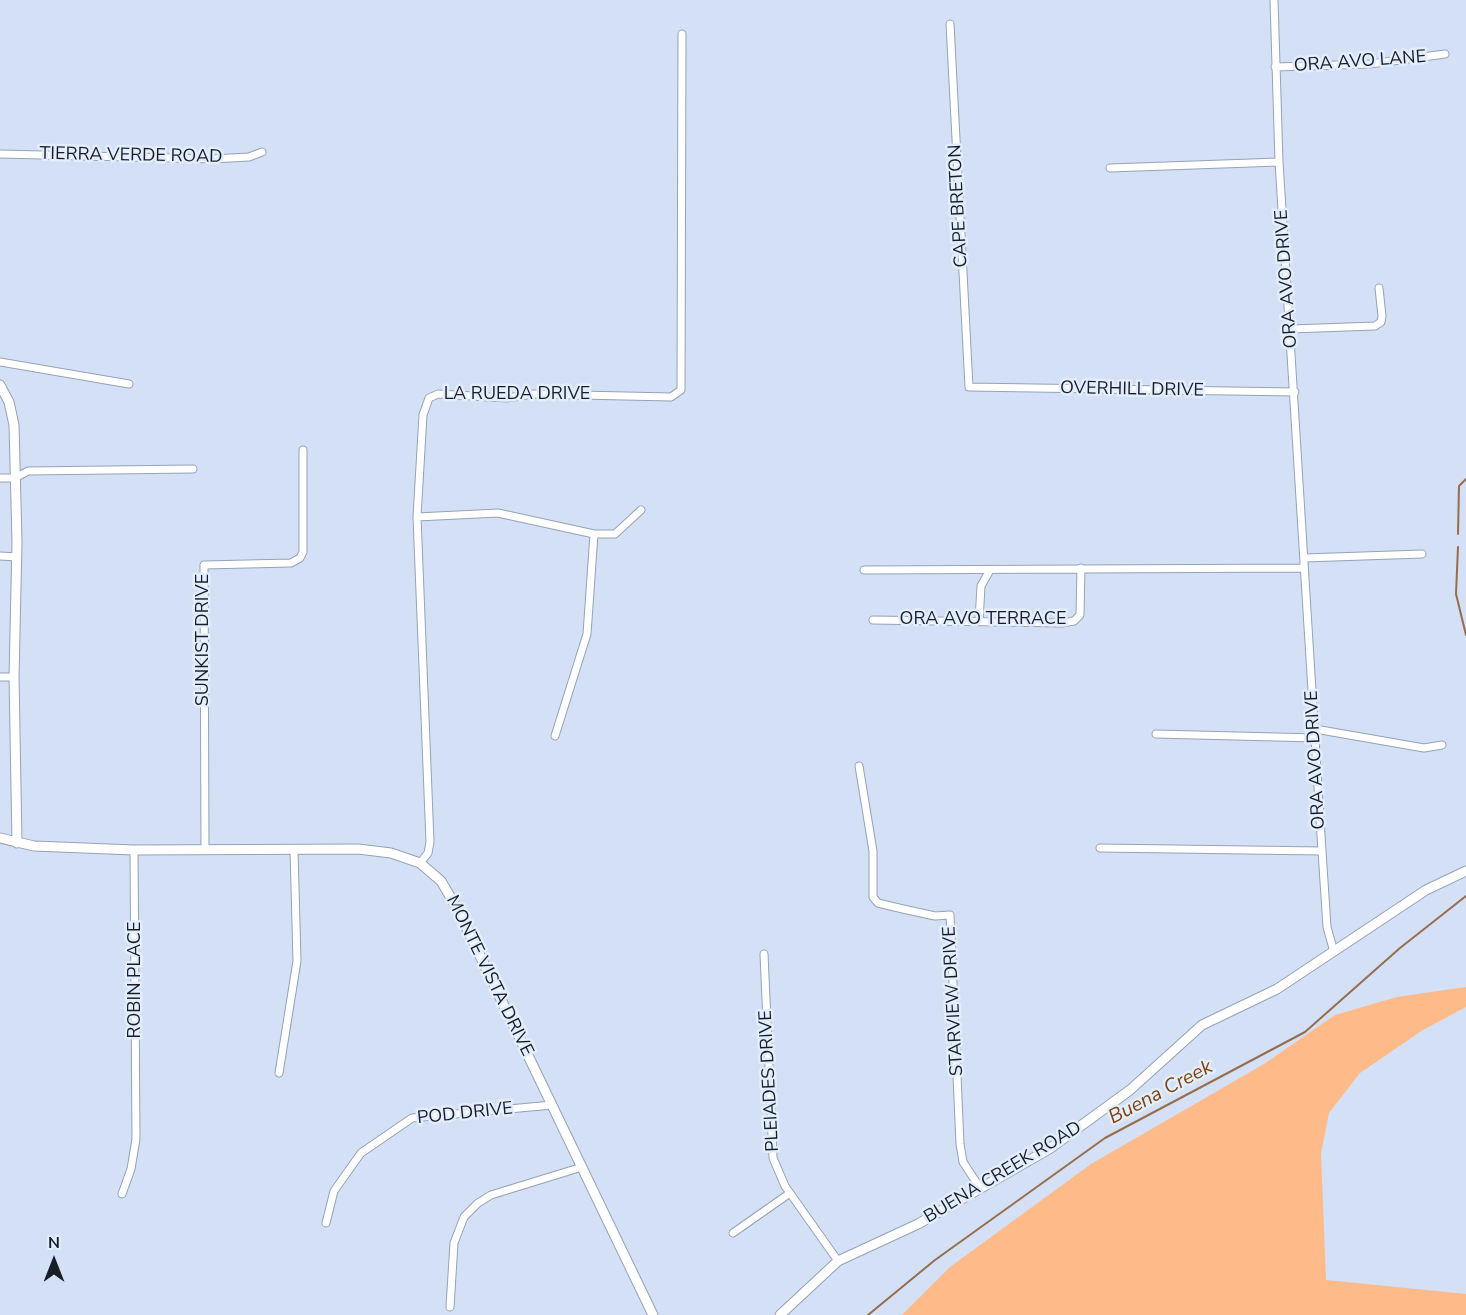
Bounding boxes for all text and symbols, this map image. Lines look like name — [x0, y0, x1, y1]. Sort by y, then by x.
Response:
street label: ORA AVO LANE — [1293, 47, 1427, 77]
street label: TIERRA VERDE ROAD — [39, 144, 223, 168]
street label: CAPE BRETON — [945, 144, 973, 268]
street label: ORA AVO DRIVE — [1271, 209, 1303, 349]
street label: OVERHILL DRIVE — [1060, 378, 1204, 402]
street label: LA RUEDA DRIVE — [444, 384, 590, 406]
street label: SUNKIST DRIVE — [193, 574, 215, 706]
street label: ORA AVO TERRACE — [900, 609, 1066, 631]
street label: ORA AVO DRIVE — [1302, 690, 1330, 830]
street label: MONTE VISTA DRIVE — [441, 892, 537, 1060]
street label: ROBIN PLACE — [125, 922, 147, 1038]
street label: STARVIEW DRIVE — [939, 926, 969, 1076]
street label: PLEIADES DRIVE — [756, 1010, 784, 1152]
water label: Buena Creek — [1105, 1056, 1217, 1130]
street label: POD DRIVE — [416, 1098, 514, 1130]
street label: BUENA CREEK ROAD — [920, 1117, 1086, 1229]
north arrow — [24, 1231, 84, 1291]
text: N — [48, 1232, 60, 1254]

